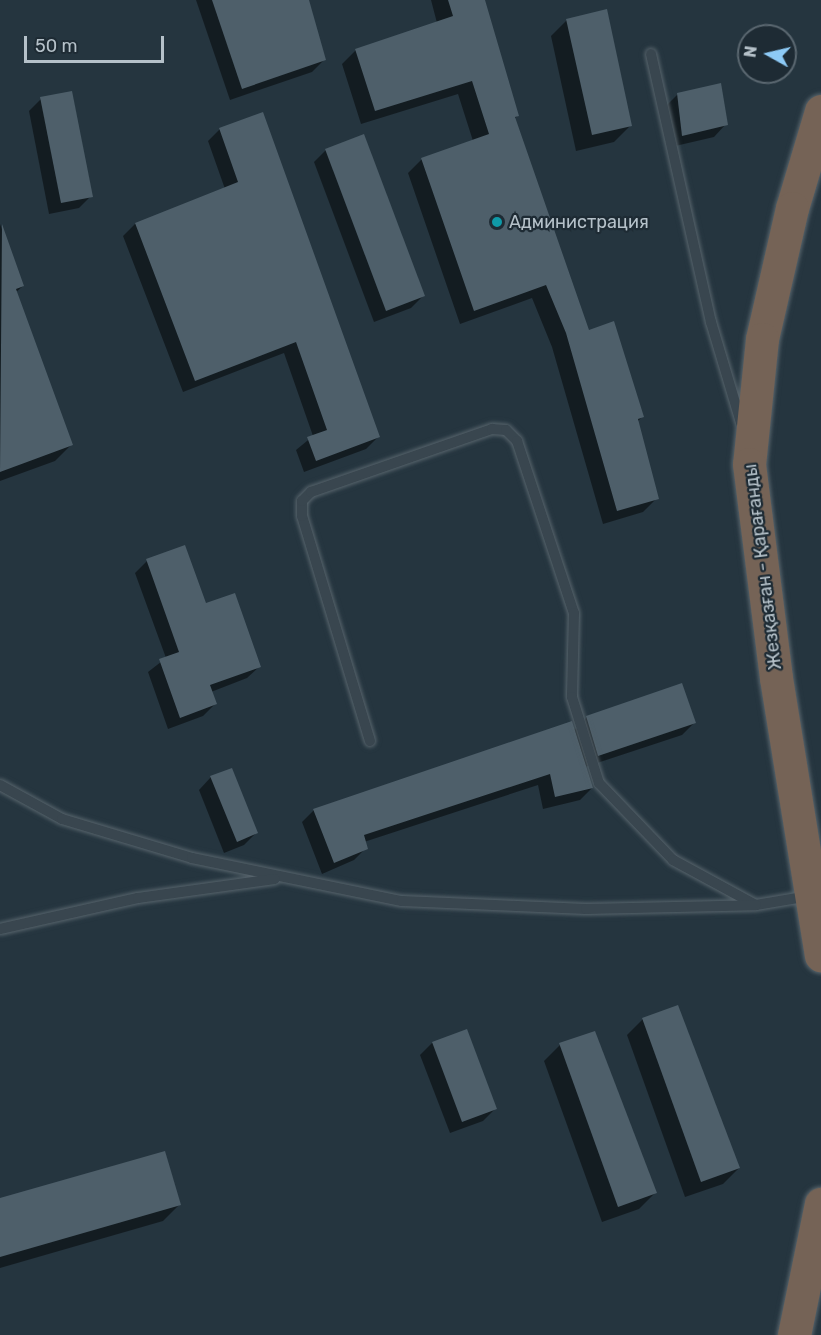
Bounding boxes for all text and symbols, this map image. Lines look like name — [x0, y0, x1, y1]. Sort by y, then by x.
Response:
scale bar — [27, 24, 166, 62]
north arrow — [737, 24, 797, 84]
text: 50 m — [35, 35, 78, 57]
text: N — [740, 45, 761, 59]
place label: Администрация — [509, 211, 649, 233]
marker: Администрация — [490, 215, 504, 229]
street label: Жезқазған - Қарағанды — [740, 463, 786, 671]

